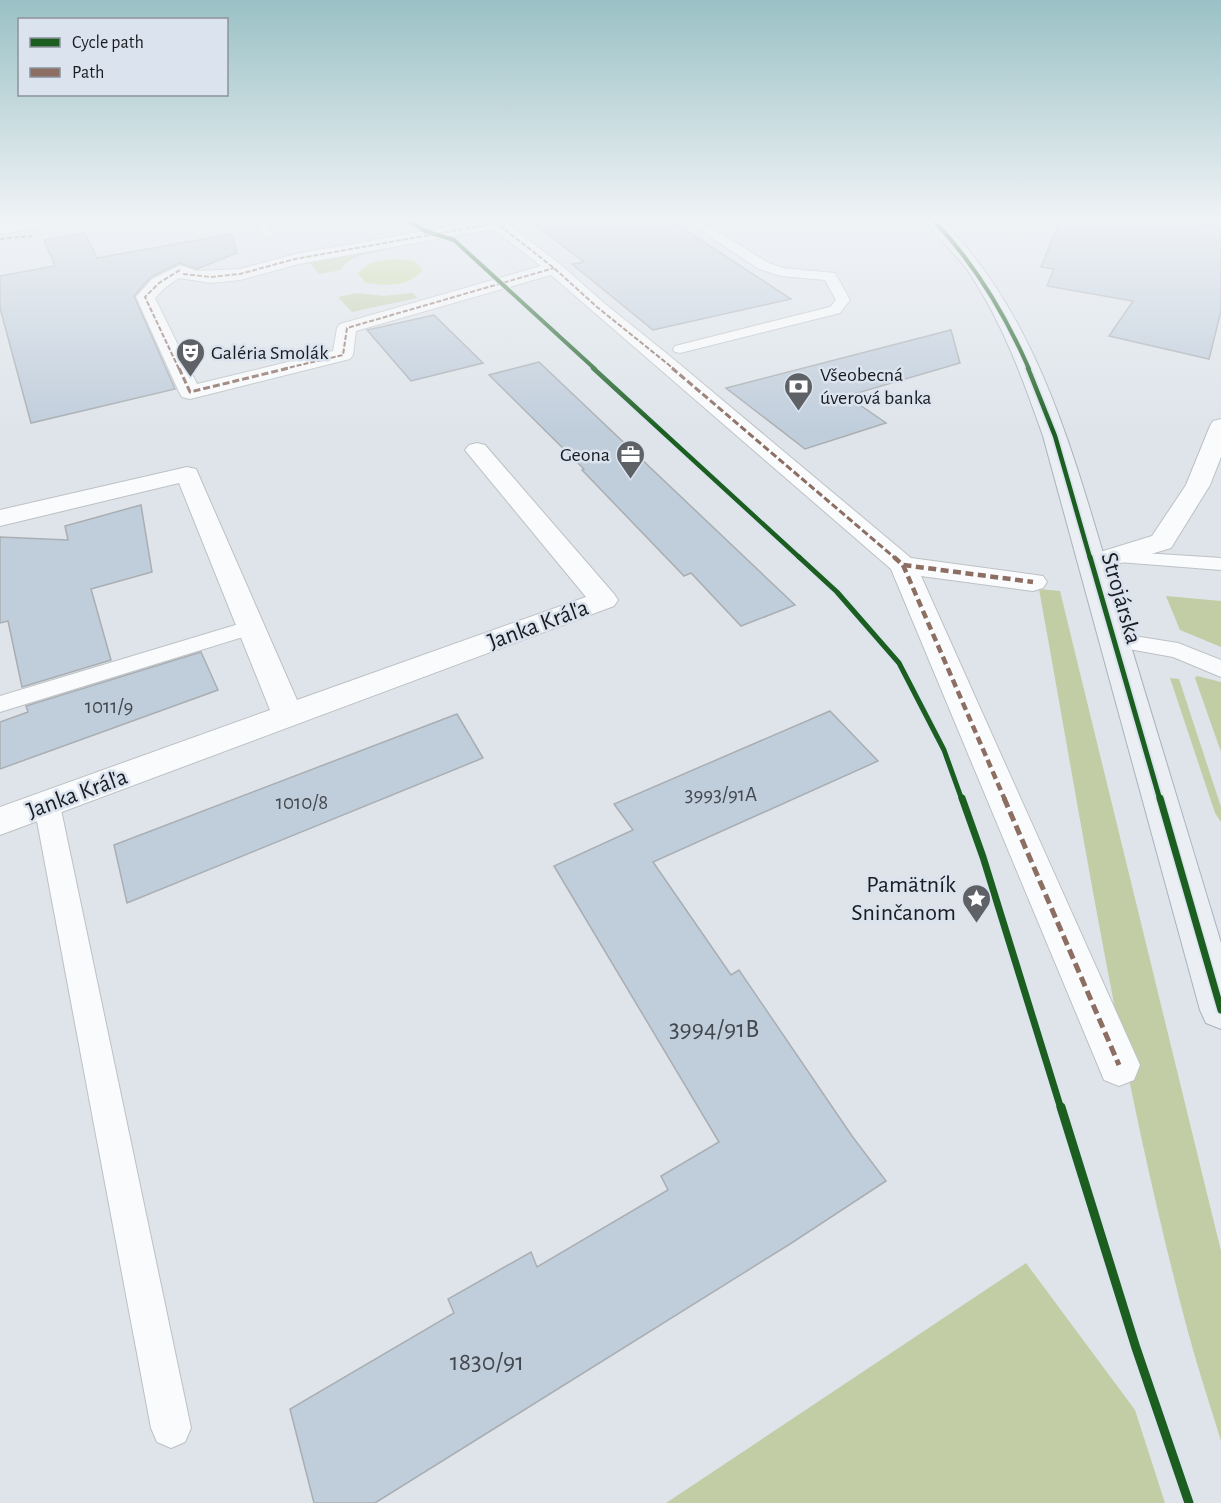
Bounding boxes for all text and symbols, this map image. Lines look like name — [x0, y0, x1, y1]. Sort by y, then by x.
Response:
legend — [18, 18, 228, 96]
text: Cycle path — [72, 34, 144, 52]
text: Path — [72, 64, 104, 82]
theatre icon: Galéria Smolák — [174, 336, 206, 378]
place label: Galéria Smolák — [211, 343, 328, 363]
place label: Všeobecná úverová banka — [820, 365, 932, 408]
bank icon: Všeobecná úverová banka — [783, 370, 815, 412]
office icon: Geona — [615, 438, 647, 480]
place label: Geona — [560, 445, 610, 465]
street label: Strojárska — [1097, 550, 1146, 647]
street label: Janka Kráľa — [485, 596, 592, 654]
house number: 1011/9 — [85, 696, 133, 717]
street label: Janka Kráľa — [24, 765, 131, 823]
house number: 3993/91A — [685, 784, 757, 805]
house number: 1010/8 — [276, 792, 328, 813]
place label: Pamätník Sninčanom — [851, 873, 956, 925]
place icon: Pamätník Sninčanom — [961, 882, 993, 924]
house number: 3994/91B — [669, 1016, 759, 1042]
house number: 1830/91 — [450, 1349, 524, 1375]

